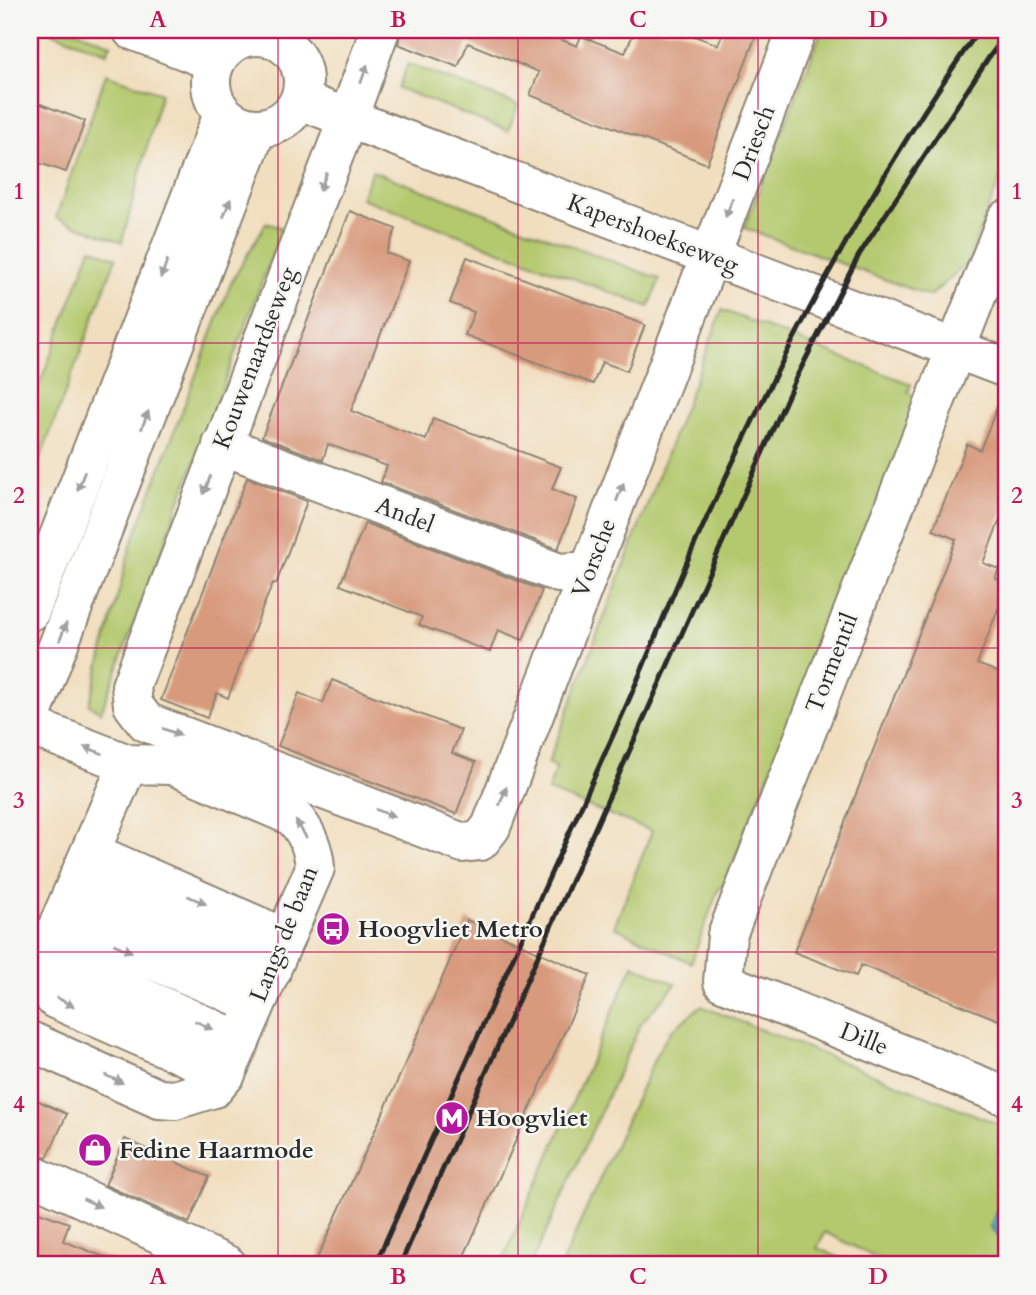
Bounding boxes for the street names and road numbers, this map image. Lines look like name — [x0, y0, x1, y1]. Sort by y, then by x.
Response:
street label: Driesch — [725, 101, 783, 185]
street label: Kapershoekseweg — [563, 186, 744, 282]
street label: Kouwenaardseweg — [205, 262, 305, 454]
street label: Andel — [371, 489, 439, 541]
street label: Vorsche — [564, 514, 624, 602]
street label: Tormentil — [798, 608, 866, 718]
street label: Langs de baan — [242, 861, 326, 1007]
street label: Dille — [835, 1014, 893, 1064]

